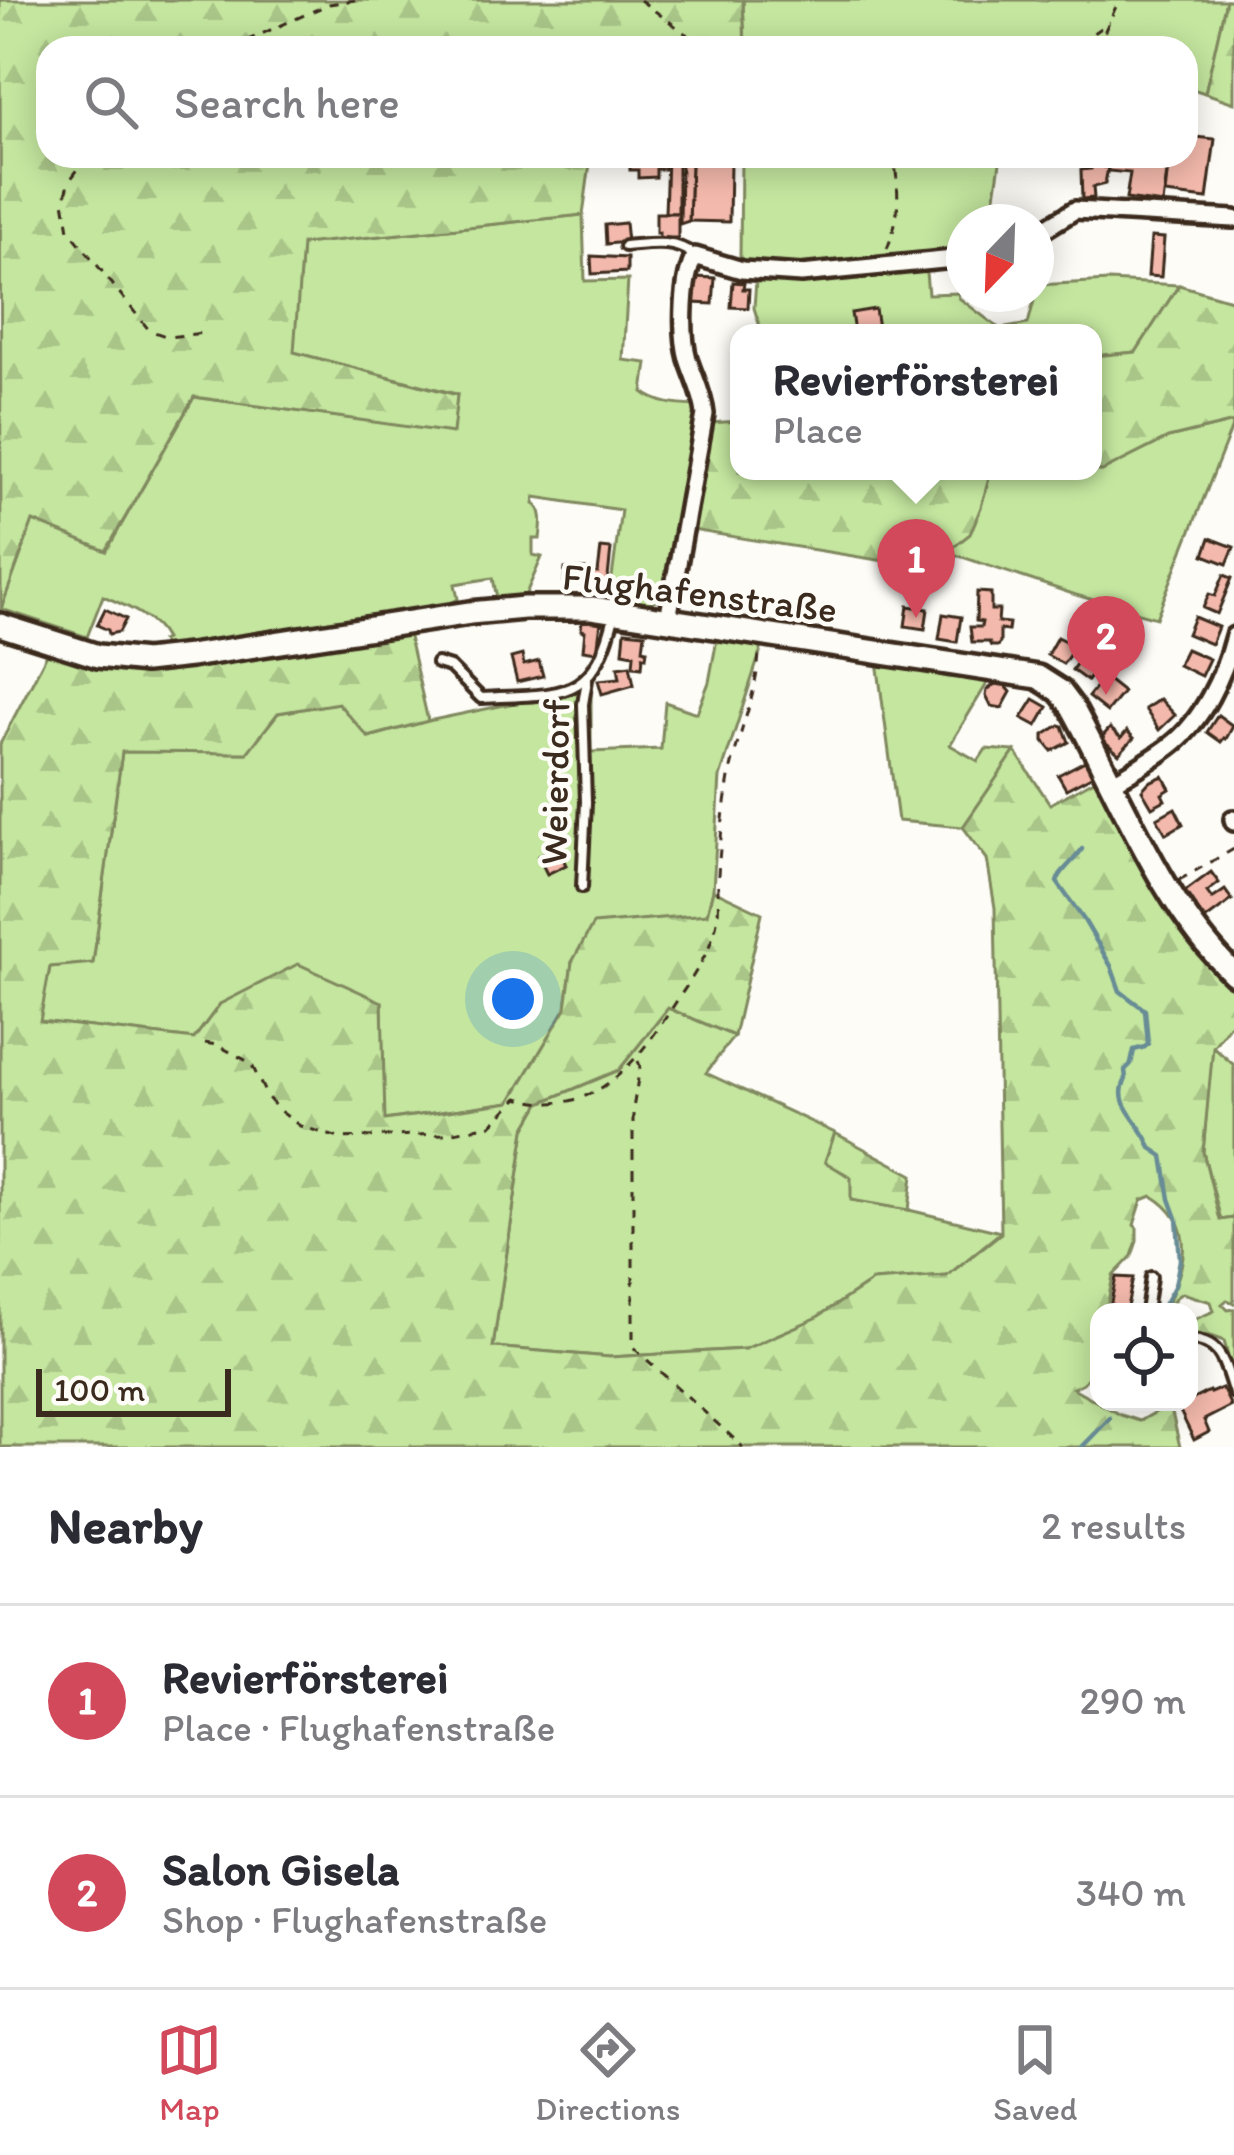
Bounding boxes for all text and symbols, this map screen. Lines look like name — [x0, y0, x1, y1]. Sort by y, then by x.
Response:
search box — [36, 36, 1198, 168]
icon: search — [78, 69, 144, 135]
text: Search here — [174, 75, 400, 129]
north arrow — [946, 204, 1054, 312]
popup — [730, 324, 1102, 480]
text: Revierförsterei — [773, 352, 1059, 406]
text: Place — [773, 406, 863, 453]
pin: 1 — [877, 519, 955, 618]
street label: Flughafenstraße — [560, 552, 840, 633]
pin: 2 — [1067, 596, 1145, 695]
street label: Weierdorf — [530, 698, 579, 865]
your location — [483, 969, 543, 1029]
map controls — [1090, 1303, 1198, 1411]
button: locate — [1090, 1303, 1198, 1411]
scale bar — [36, 1363, 231, 1416]
text: 100 m — [54, 1370, 145, 1409]
text: Nearby — [48, 1495, 203, 1556]
text: 2 results — [1041, 1502, 1186, 1549]
text: Revierförsterei — [162, 1650, 448, 1704]
text: 1 — [78, 1677, 96, 1724]
text: 290 m — [1079, 1677, 1186, 1724]
text: Place · Flughafenstraße — [162, 1704, 555, 1751]
text: Salon Gisela — [162, 1842, 400, 1896]
text: 2 — [77, 1869, 97, 1916]
text: 340 m — [1076, 1869, 1186, 1916]
text: Shop · Flughafenstraße — [162, 1896, 547, 1943]
tab: Map — [156, 2017, 222, 2128]
tab: Directions — [535, 2017, 680, 2128]
tab: Saved — [993, 2017, 1078, 2128]

